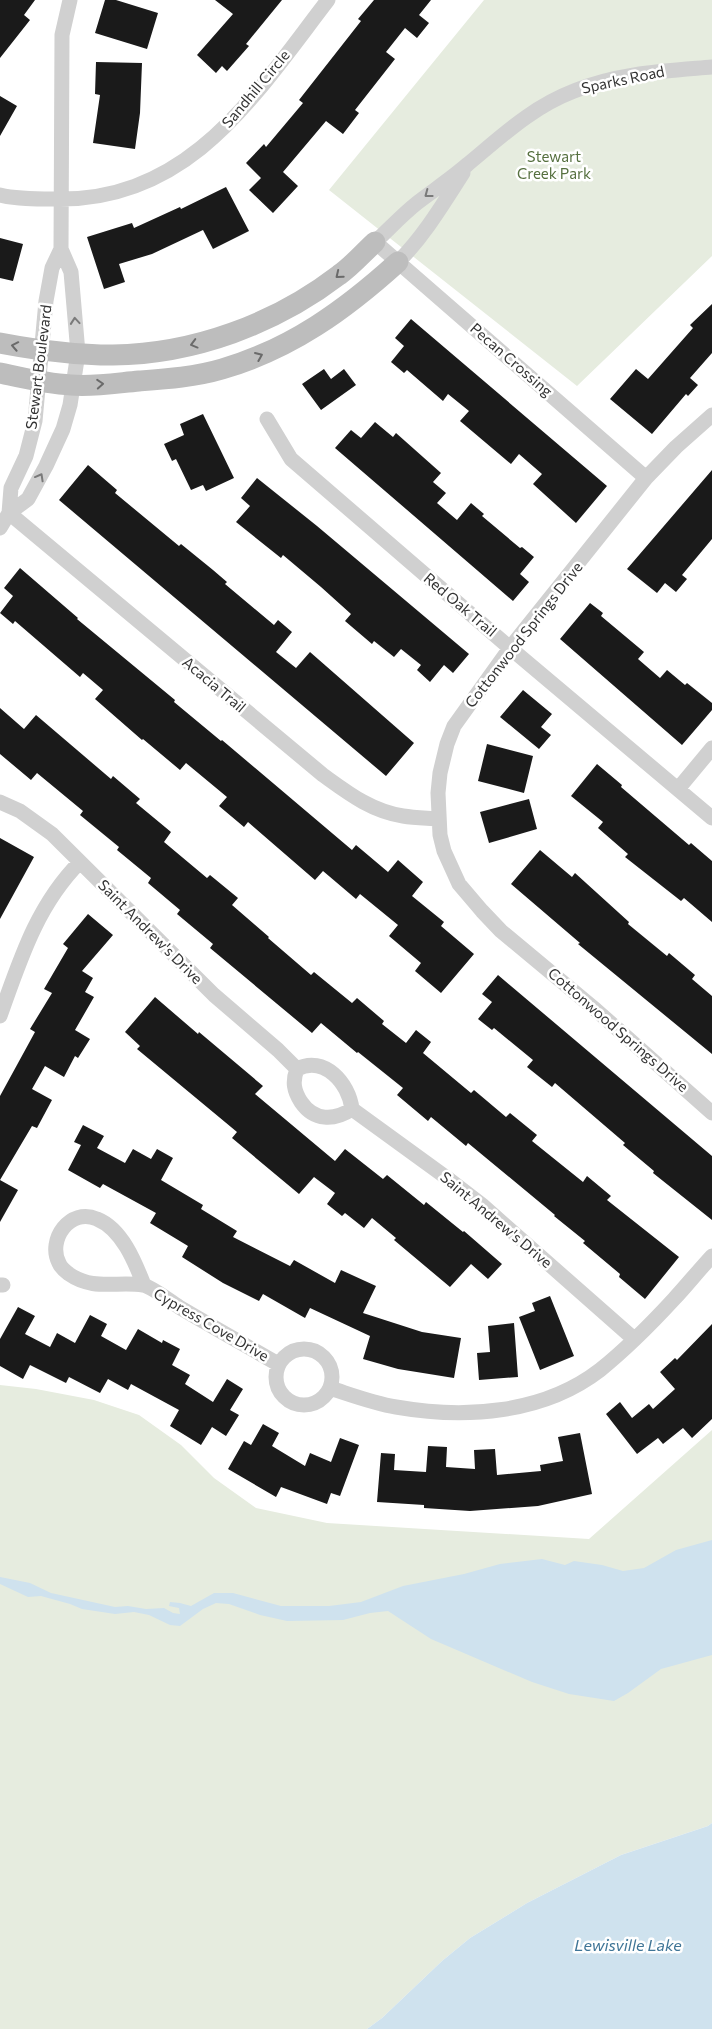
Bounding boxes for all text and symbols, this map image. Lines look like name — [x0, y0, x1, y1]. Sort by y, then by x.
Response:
street label: Sandhill Circle — [218, 46, 293, 131]
street label: Sparks Road — [580, 61, 666, 97]
park label: Stewart Creek Park — [517, 147, 591, 182]
one-way arrow — [425, 189, 434, 197]
one-way arrow — [336, 269, 345, 277]
street label: Stewart Boulevard — [21, 304, 55, 430]
one-way arrow — [70, 317, 81, 325]
street label: Pecan Crossing — [467, 319, 556, 400]
one-way arrow — [189, 338, 198, 349]
one-way arrow — [11, 341, 19, 351]
one-way arrow — [254, 351, 263, 362]
one-way arrow — [96, 378, 104, 389]
one-way arrow — [34, 473, 44, 482]
street label: Cottonwood Springs Drive — [461, 558, 586, 711]
street label: Red Oak Trail — [420, 568, 501, 640]
street label: Acacia Trail — [179, 653, 250, 716]
street label: Saint Andrew's Drive — [95, 875, 207, 987]
street label: Cottonwood Springs Drive — [545, 963, 693, 1095]
street label: Saint Andrew's Drive — [437, 1167, 556, 1271]
street label: Cypress Cove Drive — [151, 1284, 272, 1365]
water label: Lewisville Lake — [574, 1935, 682, 1954]

